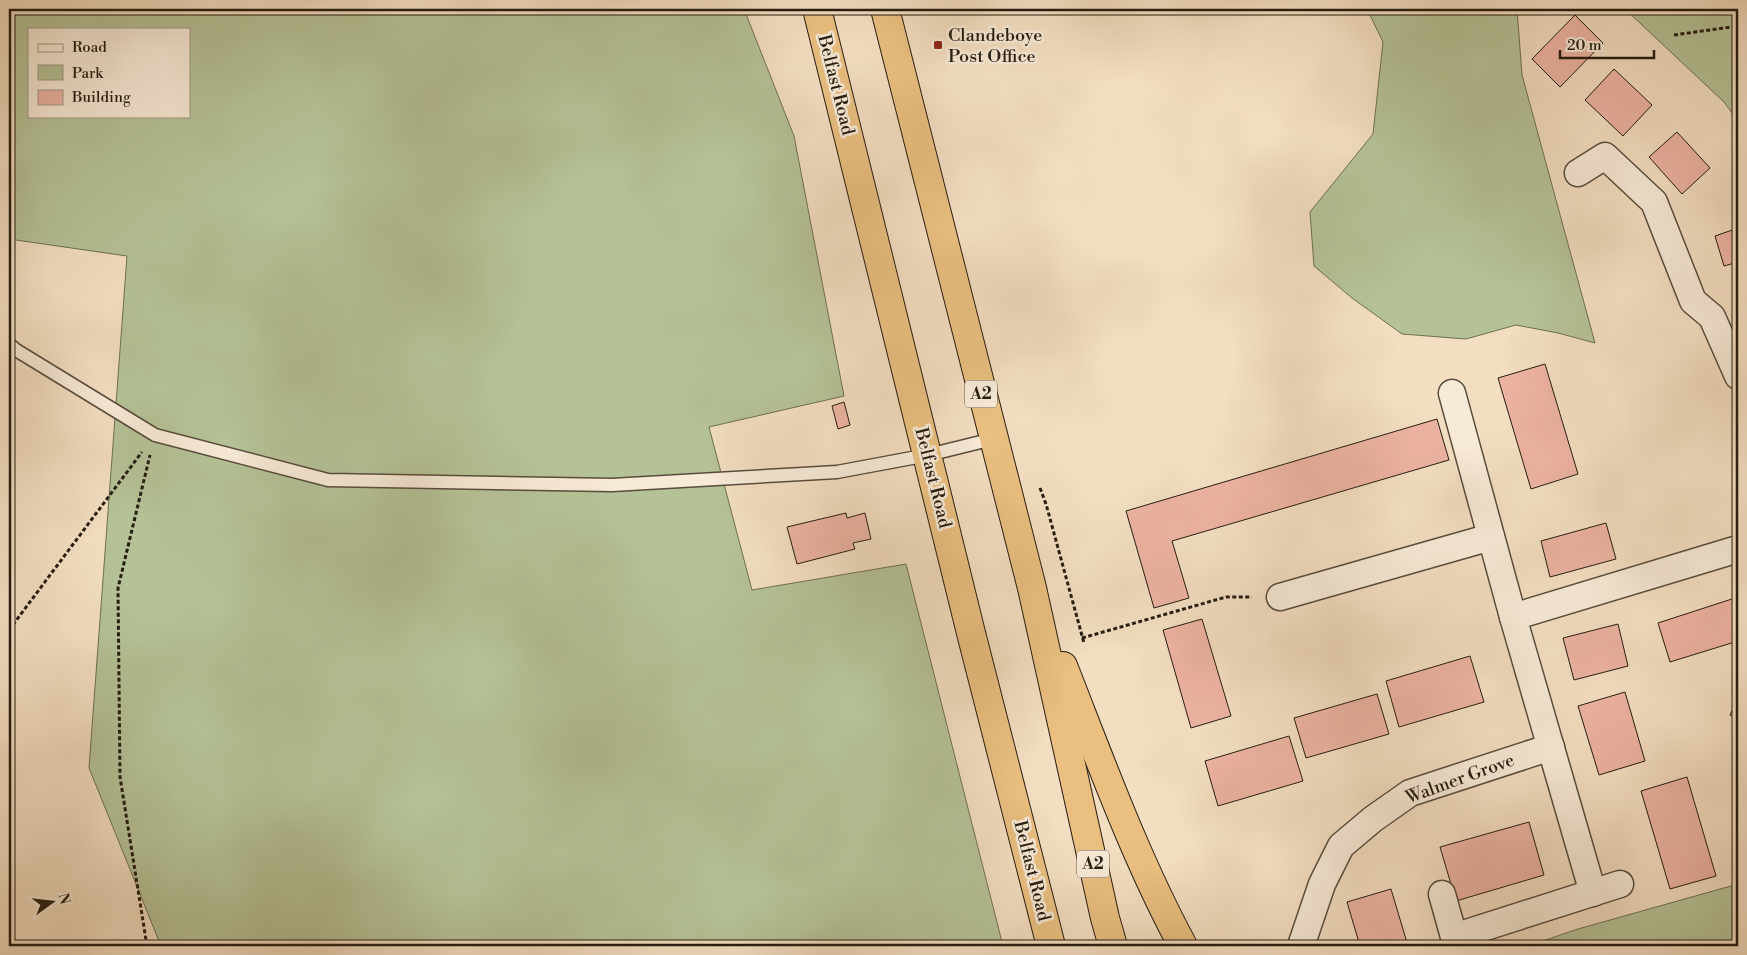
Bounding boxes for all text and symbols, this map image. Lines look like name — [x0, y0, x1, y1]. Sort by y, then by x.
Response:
place label: Clandeboye Post Office — [948, 24, 1042, 68]
legend — [28, 28, 190, 118]
scale bar — [1560, 28, 1653, 60]
street label: Belfast Road — [812, 31, 860, 138]
text: 20 m — [1567, 36, 1602, 55]
text: Road — [72, 38, 107, 57]
marker: Clandeboye Post Office — [932, 39, 944, 51]
text: Park — [72, 64, 104, 83]
text: Building — [71, 88, 131, 107]
road number: A2 — [965, 380, 997, 408]
street label: Belfast Road — [909, 424, 957, 531]
street label: Walmer Grove — [1401, 749, 1518, 810]
street label: Belfast Road — [1008, 817, 1056, 924]
road number: A2 — [1077, 851, 1109, 878]
north arrow — [28, 878, 78, 928]
text: N — [53, 891, 74, 907]

